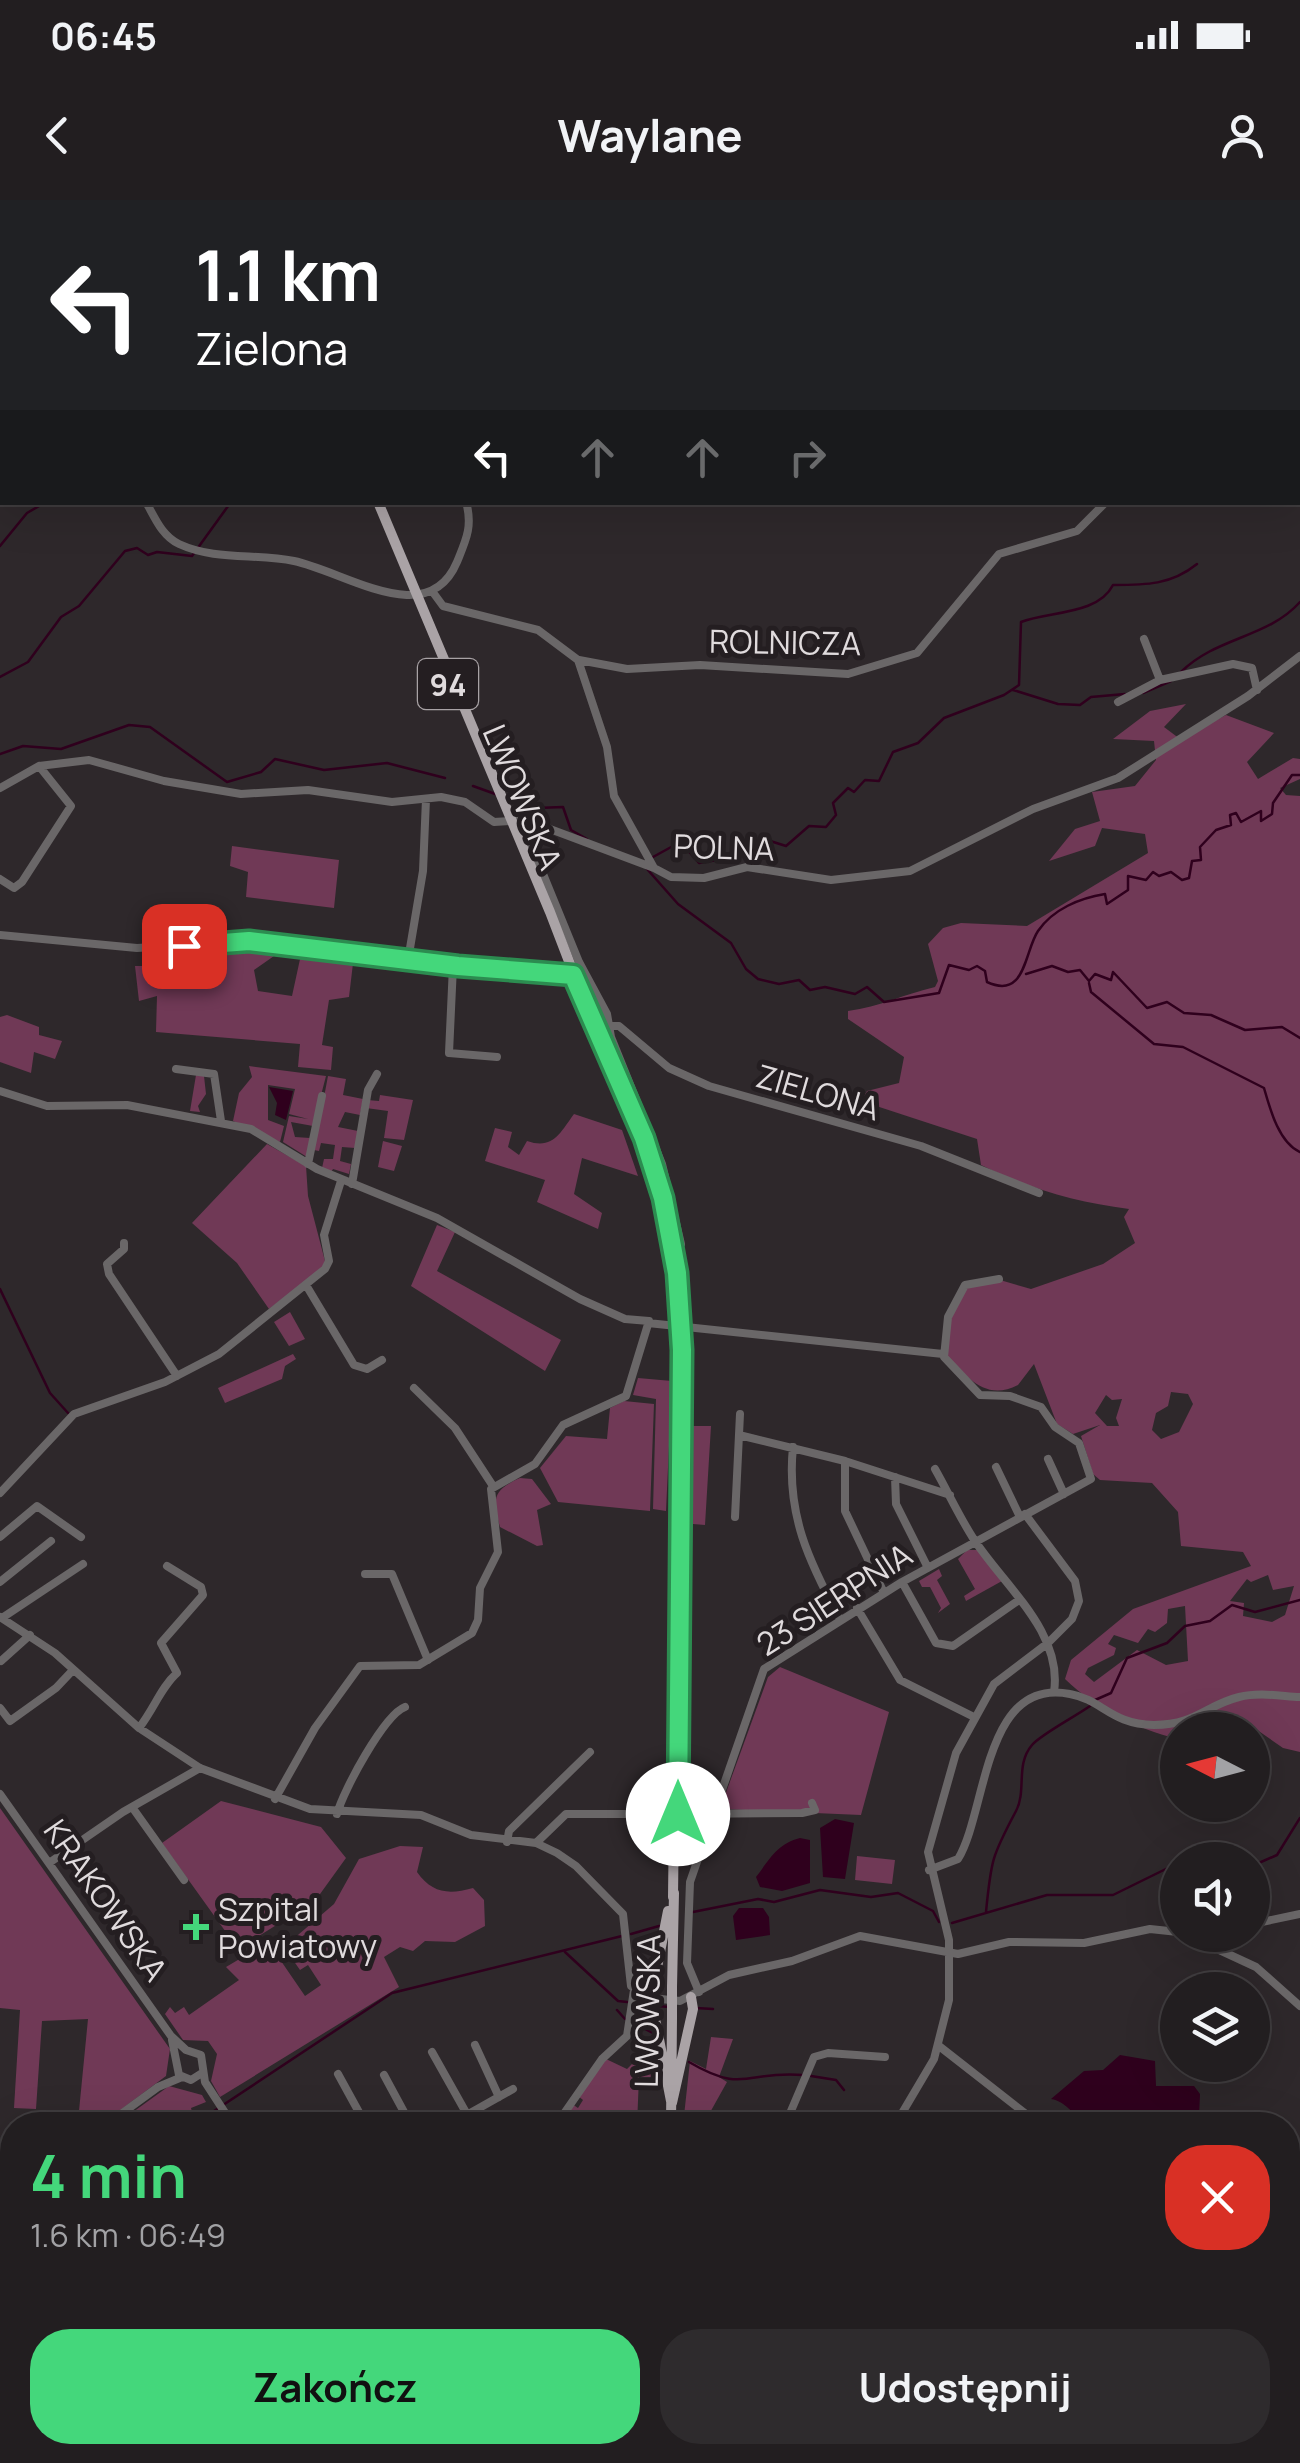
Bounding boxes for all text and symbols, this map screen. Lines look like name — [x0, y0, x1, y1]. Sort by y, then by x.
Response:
text: 06:45 — [50, 9, 157, 61]
text: Waylane — [557, 104, 743, 166]
icon: back — [30, 108, 85, 163]
icon: person — [1215, 108, 1270, 163]
text: 1.1 km — [195, 226, 381, 322]
icon: left — [30, 240, 160, 370]
text: Zielona — [195, 317, 348, 379]
icon: left — [465, 430, 520, 485]
icon: ahead — [570, 430, 625, 485]
icon: ahead — [675, 430, 730, 485]
icon: right — [780, 430, 835, 485]
street label: ROLNICZA — [709, 619, 861, 665]
road number: 94 — [418, 659, 478, 709]
street label: LWOWSKA — [473, 718, 573, 876]
street label: POLNA — [673, 823, 775, 871]
pin — [142, 904, 227, 989]
icon: arrive — [157, 919, 212, 974]
street label: ZIELONA — [751, 1053, 885, 1131]
street label: 23 SIERPNIA — [748, 1532, 920, 1666]
north arrow — [1160, 1712, 1270, 1822]
map controls — [1160, 1712, 1270, 2082]
position arrow — [626, 1762, 730, 1866]
street label: KRAKOWSKA — [34, 1810, 178, 1990]
button: sound — [1160, 1842, 1270, 1952]
place label: Szpital Powiatowy — [218, 1887, 377, 1968]
marker: Szpital Powiatowy — [183, 1914, 209, 1940]
street label: LWOWSKA — [624, 1934, 670, 2088]
button: layers — [1160, 1972, 1270, 2082]
text: 4 min — [30, 2134, 187, 2216]
button: close — [1165, 2145, 1270, 2250]
text: 1.6 km · 06:49 — [30, 2213, 226, 2257]
button: Zakończ — [30, 2329, 640, 2444]
button: Udostępnij — [660, 2329, 1270, 2444]

